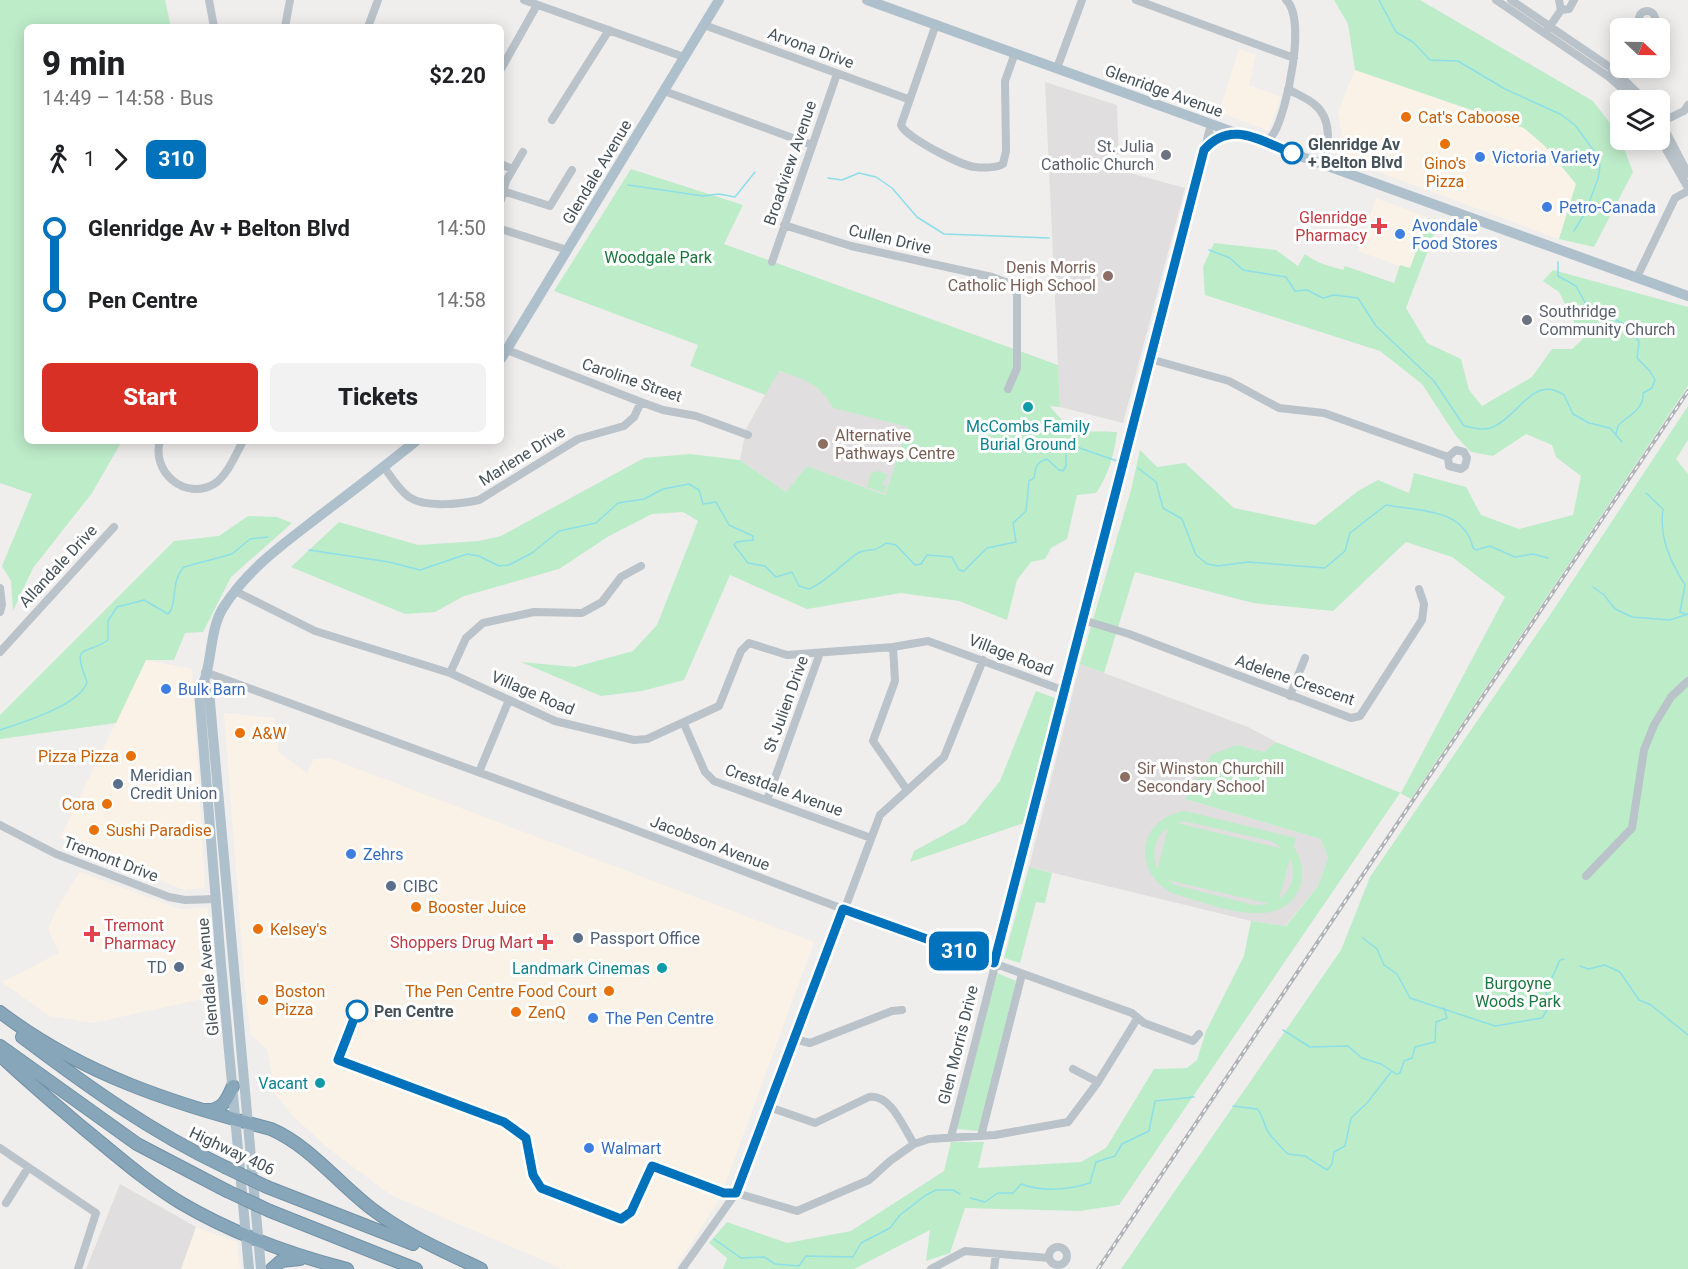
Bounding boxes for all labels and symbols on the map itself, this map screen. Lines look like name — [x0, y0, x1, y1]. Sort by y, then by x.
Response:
north arrow — [1610, 18, 1670, 78]
street label: Arvona Drive — [765, 24, 857, 72]
street label: Glenridge Avenue — [1102, 61, 1226, 121]
street label: Broadview Avenue — [760, 98, 820, 228]
place label: Cat's Caboose — [1418, 108, 1520, 127]
marker: Cat's Caboose — [1399, 110, 1413, 124]
street label: Glendale Avenue — [558, 116, 636, 228]
place label: Glenridge Av + Belton Blvd — [1308, 135, 1402, 172]
place label: St. Julia Catholic Church — [1041, 137, 1154, 174]
marker: Gino's Pizza — [1438, 137, 1452, 151]
marker: Glenridge Av + Belton Blvd — [1281, 142, 1303, 164]
marker: St. Julia Catholic Church — [1159, 148, 1173, 162]
place label: Victoria Variety — [1492, 148, 1600, 167]
marker: Victoria Variety — [1473, 150, 1487, 164]
place label: Gino's Pizza — [1424, 154, 1466, 191]
place label: Petro-Canada — [1559, 198, 1656, 217]
marker: Petro-Canada — [1540, 200, 1554, 214]
place label: Glenridge Pharmacy — [1295, 208, 1367, 245]
place label: Avondale Food Stores — [1412, 216, 1498, 253]
marker: Glenridge Pharmacy — [1372, 219, 1386, 233]
street label: Cullen Drive — [847, 220, 933, 258]
marker: Avondale Food Stores — [1393, 227, 1407, 241]
park label: Woodgale Park — [604, 248, 713, 267]
place label: Denis Morris Catholic High School — [948, 258, 1096, 295]
marker: Denis Morris Catholic High School — [1101, 269, 1115, 283]
place label: Southridge Community Church — [1539, 302, 1675, 339]
marker: Southridge Community Church — [1520, 313, 1534, 327]
street label: Caroline Street — [579, 354, 685, 406]
marker: McCombs Family Burial Ground — [1021, 400, 1035, 414]
place label: McCombs Family Burial Ground — [966, 417, 1090, 454]
street label: Marlene Drive — [476, 422, 568, 490]
place label: Alternative Pathways Centre — [835, 426, 955, 463]
marker: Alternative Pathways Centre — [816, 437, 830, 451]
street label: Allandale Drive — [15, 521, 101, 611]
street label: Village Road — [966, 630, 1056, 680]
street label: Adelene Crescent — [1233, 651, 1357, 709]
street label: St Julien Drive — [760, 653, 812, 755]
street label: Village Road — [488, 667, 578, 719]
place label: Bulk Barn — [178, 680, 246, 699]
marker: Bulk Barn — [159, 682, 173, 696]
place label: A&W — [252, 724, 287, 743]
marker: A&W — [233, 726, 247, 740]
place label: Pizza Pizza — [38, 747, 119, 766]
marker: Pizza Pizza — [124, 749, 138, 763]
place label: Sir Winston Churchill Secondary School — [1137, 759, 1284, 796]
street label: Crestdale Avenue — [722, 760, 846, 820]
place label: Meridian Credit Union — [130, 766, 217, 803]
marker: Sir Winston Churchill Secondary School — [1118, 770, 1132, 784]
marker: Meridian Credit Union — [111, 777, 125, 791]
place label: Cora — [62, 795, 95, 814]
marker: Cora — [100, 797, 114, 811]
street label: Jacobson Avenue — [648, 811, 772, 875]
place label: Sushi Paradise — [106, 821, 211, 840]
marker: Sushi Paradise — [87, 823, 101, 837]
street label: Tremont Drive — [61, 832, 161, 886]
place label: Zehrs — [363, 845, 403, 864]
marker: Zehrs — [344, 847, 358, 861]
place label: CIBC — [403, 877, 438, 896]
marker: CIBC — [384, 879, 398, 893]
place label: Booster Juice — [428, 898, 526, 917]
marker: Booster Juice — [409, 900, 423, 914]
place label: Tremont Pharmacy — [104, 916, 176, 953]
street label: Glendale Avenue — [193, 917, 223, 1037]
place label: Kelsey's — [270, 920, 327, 939]
marker: Kelsey's — [251, 922, 265, 936]
marker: Tremont Pharmacy — [85, 927, 99, 941]
place label: Passport Office — [590, 929, 700, 948]
marker: Passport Office — [571, 931, 585, 945]
line badge: 310 — [924, 932, 994, 970]
place label: Shoppers Drug Mart — [390, 933, 533, 952]
marker: Shoppers Drug Mart — [538, 935, 552, 949]
place label: TD — [147, 958, 167, 977]
place label: Landmark Cinemas — [512, 959, 650, 978]
marker: TD — [172, 960, 186, 974]
marker: Landmark Cinemas — [655, 961, 669, 975]
park label: Burgoyne Woods Park — [1475, 974, 1562, 1011]
place label: Boston Pizza — [275, 982, 325, 1019]
place label: The Pen Centre Food Court — [405, 982, 597, 1001]
street label: Glen Morris Drive — [934, 983, 982, 1107]
marker: The Pen Centre Food Court — [602, 984, 616, 998]
marker: Boston Pizza — [256, 993, 270, 1007]
marker: Pen Centre — [346, 1000, 368, 1022]
place label: Pen Centre — [374, 1002, 454, 1021]
place label: ZenQ — [528, 1003, 566, 1022]
marker: ZenQ — [509, 1005, 523, 1019]
place label: The Pen Centre — [605, 1009, 714, 1028]
marker: The Pen Centre — [586, 1011, 600, 1025]
place label: Vacant — [258, 1074, 308, 1093]
marker: Vacant — [313, 1076, 327, 1090]
street label: Highway 406 — [186, 1123, 278, 1179]
place label: Walmart — [601, 1139, 661, 1158]
marker: Walmart — [582, 1141, 596, 1155]

